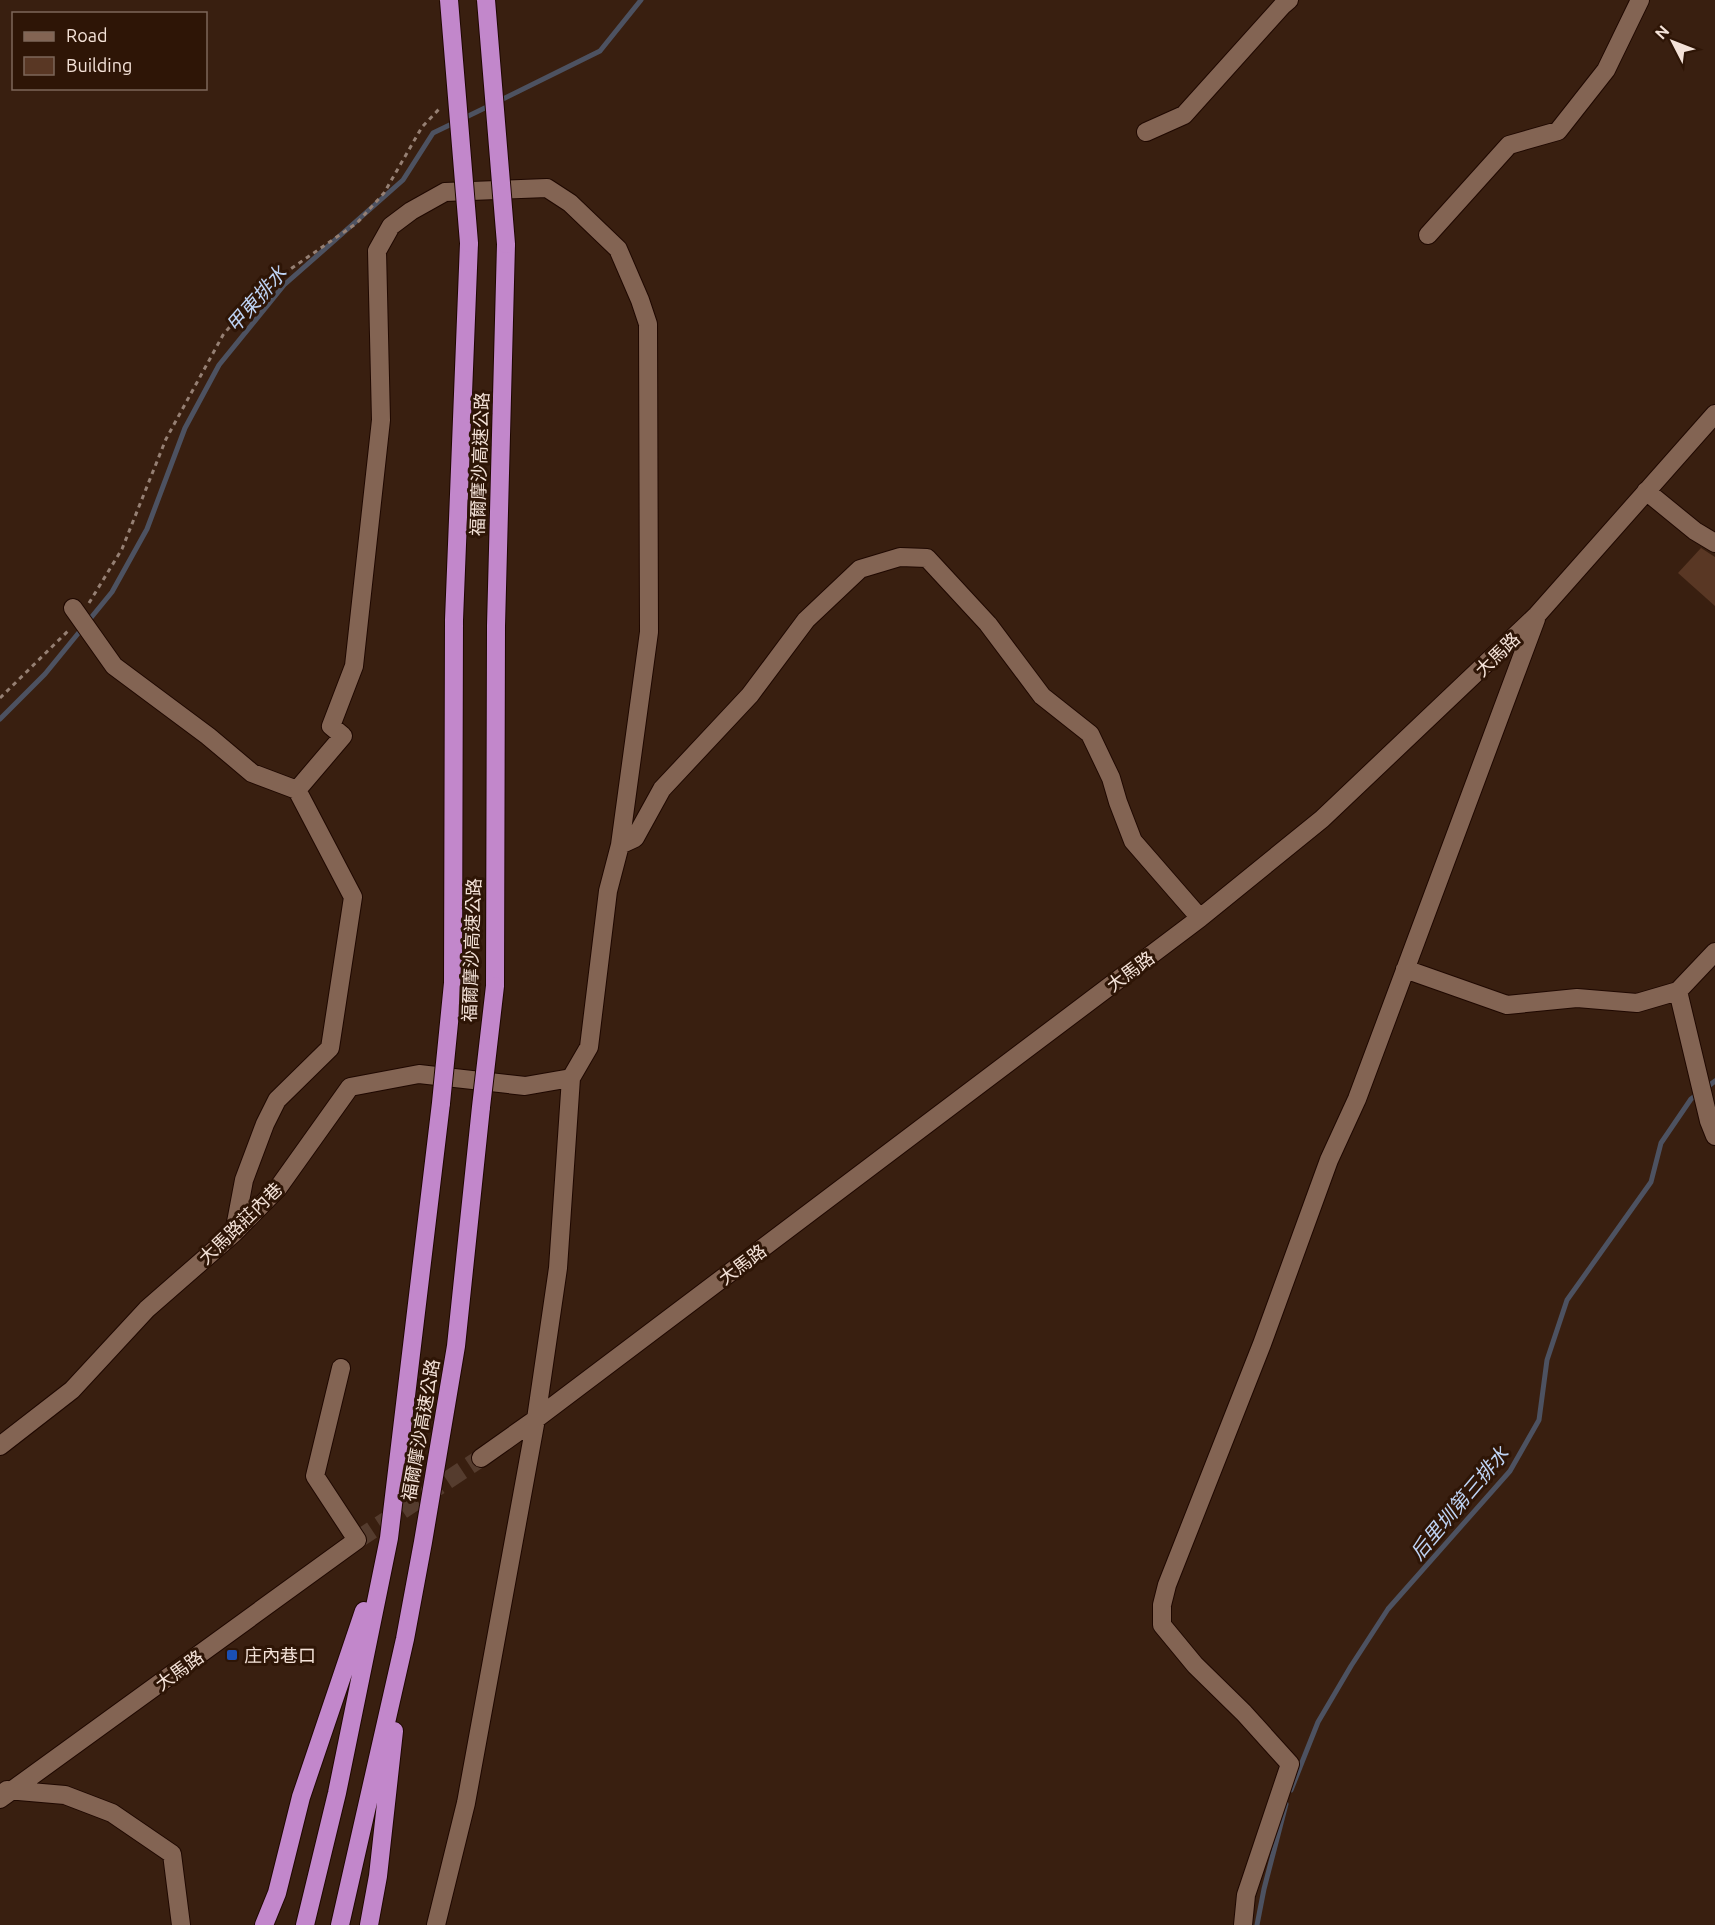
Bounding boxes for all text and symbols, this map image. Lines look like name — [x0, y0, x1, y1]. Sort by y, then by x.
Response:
legend — [12, 12, 207, 90]
north arrow — [1643, 12, 1703, 72]
text: N — [1651, 22, 1673, 42]
text: Road — [66, 25, 108, 45]
text: Building — [66, 55, 132, 75]
water label: 甲東排水 — [221, 261, 292, 337]
street label: 福爾摩沙高速公路 — [466, 392, 492, 536]
street label: 大馬路 — [1471, 628, 1523, 680]
street label: 福爾摩沙高速公路 — [458, 878, 484, 1022]
street label: 大馬路 — [1102, 947, 1158, 995]
street label: 大馬路莊內巷 — [194, 1178, 286, 1268]
street label: 大馬路 — [714, 1240, 770, 1288]
street label: 福爾摩沙高速公路 — [398, 1357, 442, 1503]
water label: 后里圳第三排水 — [1405, 1441, 1513, 1564]
place label: 庄內巷口 — [244, 1645, 316, 1665]
street label: 大馬路 — [151, 1646, 207, 1694]
marker: 庄內巷口 — [225, 1648, 239, 1662]

